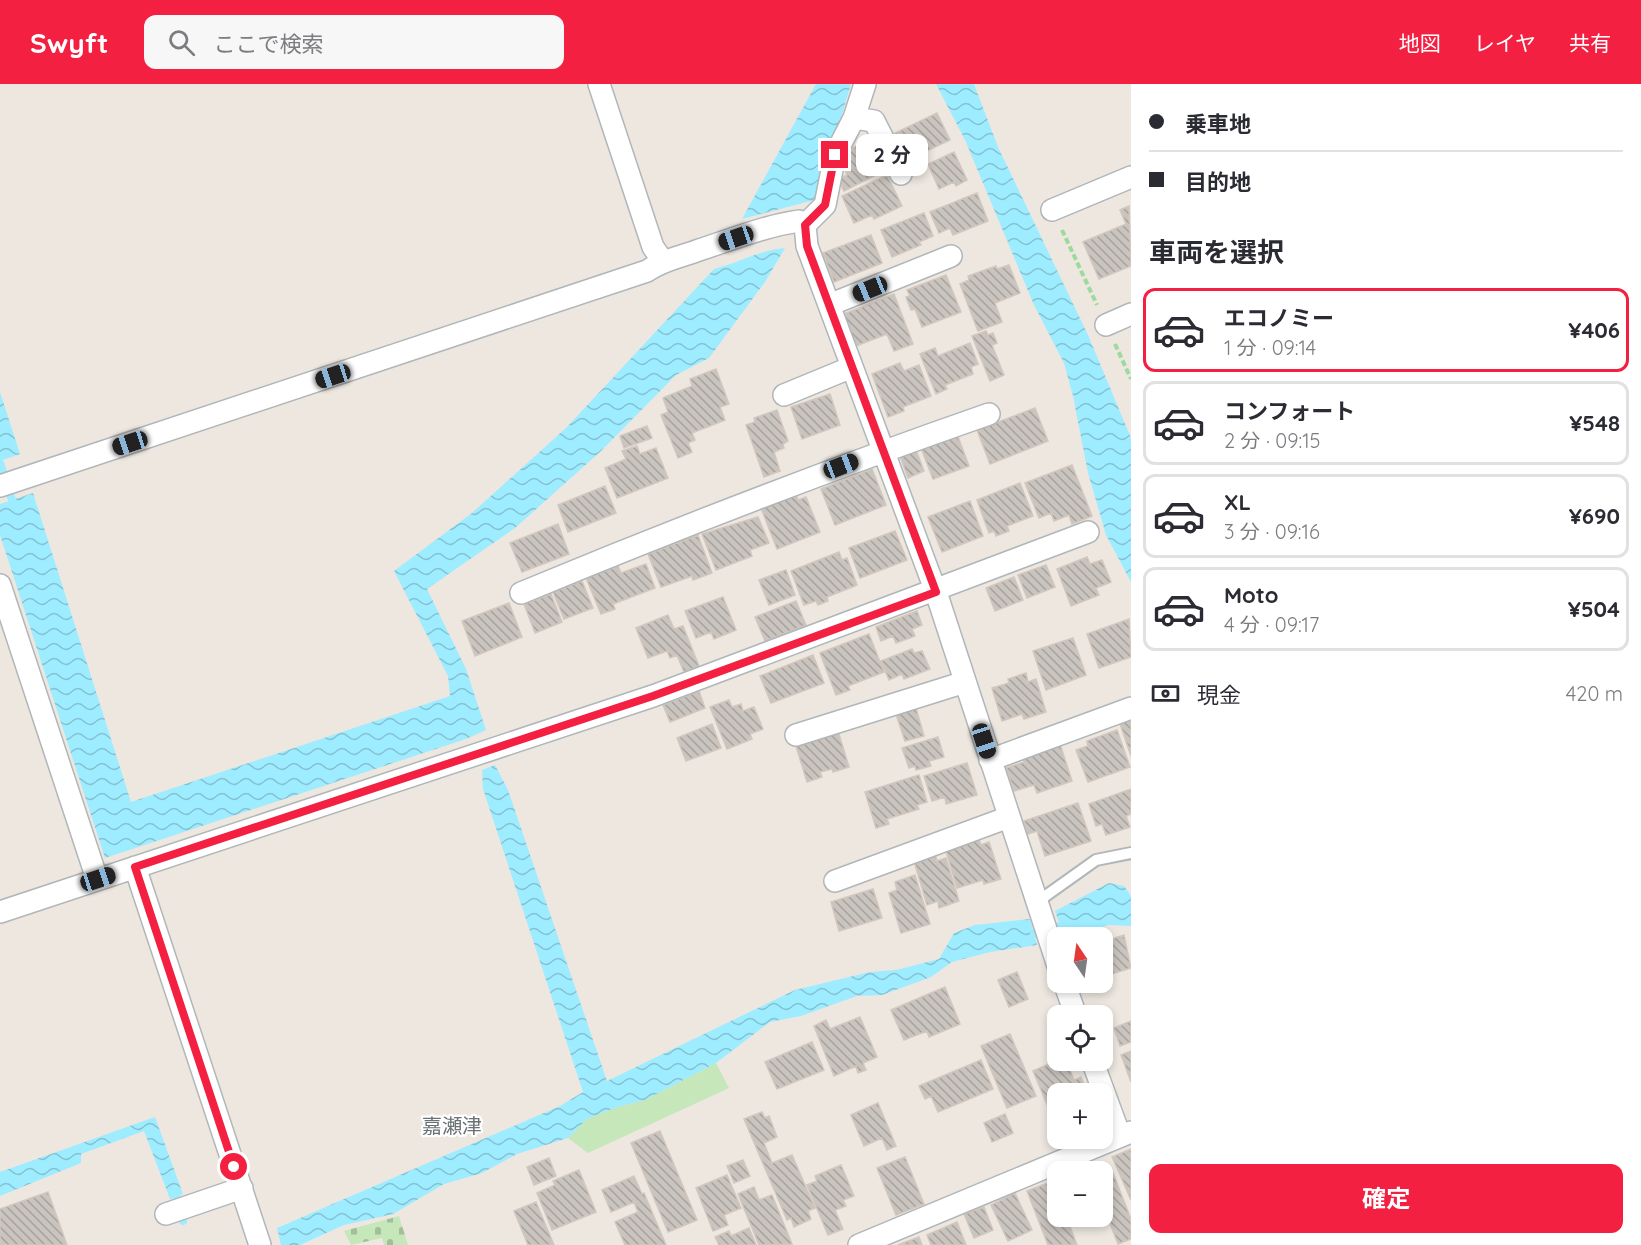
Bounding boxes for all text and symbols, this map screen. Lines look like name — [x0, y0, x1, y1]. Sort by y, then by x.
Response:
search box — [144, 15, 564, 69]
text: Swyft — [30, 25, 108, 60]
icon: search — [165, 26, 198, 59]
text: ここで検索 — [213, 30, 323, 58]
text: 地図 — [1399, 30, 1441, 56]
text: レイヤ — [1474, 30, 1536, 56]
text: 共有 — [1569, 30, 1611, 56]
text: 乗車地 — [1185, 110, 1251, 138]
callout: 2 分 — [856, 134, 928, 176]
route end — [821, 141, 848, 168]
text: 2 分 — [874, 142, 910, 167]
text: 目的地 — [1185, 168, 1251, 196]
car — [716, 224, 756, 252]
text: 車両を選択 — [1149, 235, 1284, 269]
car — [850, 274, 890, 304]
icon: car — [1152, 303, 1206, 357]
text: エコノミー — [1224, 304, 1334, 332]
text: ¥406 — [1568, 316, 1620, 344]
text: 1 分 · 09:14 — [1224, 335, 1316, 360]
car — [313, 362, 353, 390]
icon: car — [1152, 396, 1206, 450]
text: コンフォート — [1224, 397, 1355, 425]
text: ¥548 — [1569, 409, 1620, 437]
text: 2 分 · 09:15 — [1224, 428, 1320, 453]
car — [110, 429, 150, 457]
car — [821, 451, 861, 481]
text: XL — [1224, 488, 1251, 516]
icon: car — [1152, 489, 1206, 543]
text: ¥690 — [1569, 502, 1620, 530]
text: 3 分 · 09:16 — [1224, 519, 1320, 544]
text: Moto — [1224, 581, 1278, 609]
icon: car — [1152, 582, 1206, 636]
text: ¥504 — [1568, 595, 1620, 623]
text: 4 分 · 09:17 — [1224, 612, 1319, 637]
icon: cash — [1149, 677, 1182, 710]
text: 現金 — [1197, 681, 1241, 709]
text: 420 m — [1566, 681, 1623, 706]
car — [970, 721, 998, 761]
car — [78, 865, 118, 893]
north arrow — [1047, 927, 1113, 993]
map controls — [1047, 927, 1113, 1227]
button: locate — [1047, 1005, 1113, 1071]
button: + — [1047, 1083, 1113, 1149]
district label: 嘉瀬津 — [422, 1113, 482, 1138]
route start — [220, 1153, 247, 1180]
button: − — [1047, 1161, 1113, 1227]
button: 確定 — [1149, 1164, 1623, 1233]

